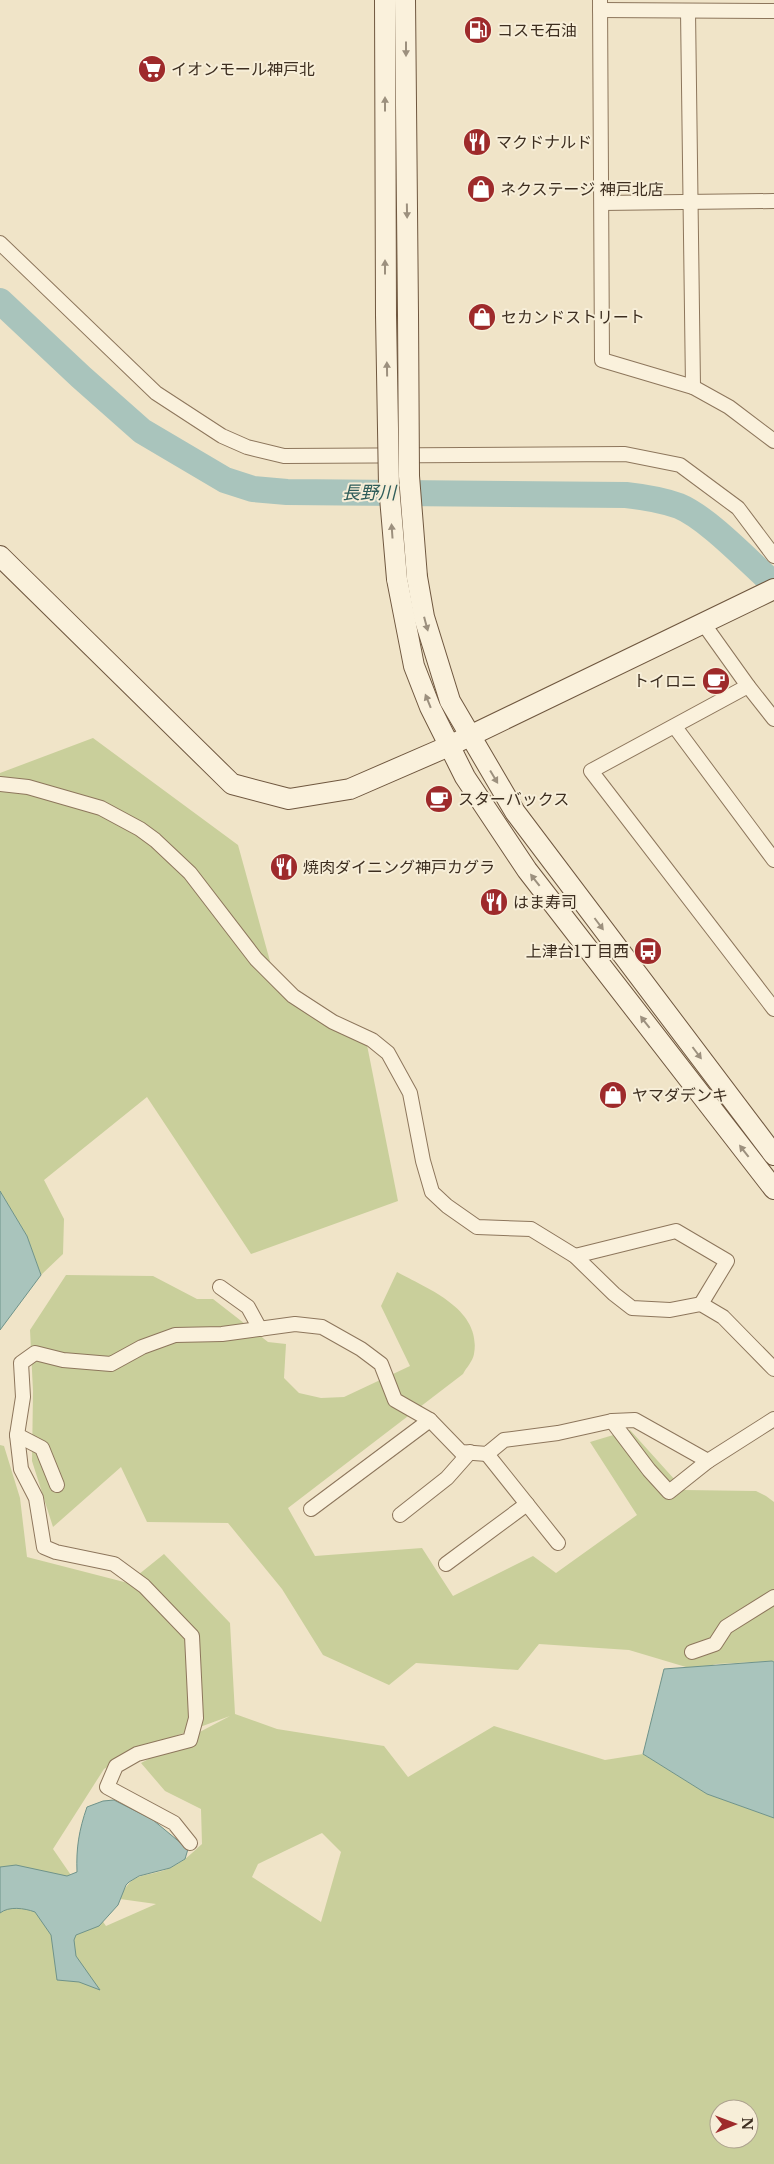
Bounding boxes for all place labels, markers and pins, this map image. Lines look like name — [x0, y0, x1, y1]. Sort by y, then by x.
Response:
fuel station icon: コスモ石油 — [463, 15, 493, 45]
place label: コスモ石油 — [497, 20, 577, 40]
supermarket icon: イオンモール神戸北 — [137, 54, 167, 84]
place label: イオンモール神戸北 — [171, 59, 315, 79]
restaurant icon: マクドナルド — [462, 127, 492, 157]
place label: マクドナルド — [496, 132, 592, 152]
shop icon: ネクステージ 神戸北店 — [466, 174, 496, 204]
place label: ネクステージ 神戸北店 — [500, 179, 664, 199]
shop icon: セカンドストリート — [467, 302, 497, 332]
place label: セカンドストリート — [501, 307, 645, 327]
cafe icon: トイロニ — [701, 666, 731, 696]
place label: トイロニ — [633, 671, 697, 691]
cafe icon: スターバックス — [424, 784, 454, 814]
place label: スターバックス — [458, 789, 569, 809]
restaurant icon: 焼肉ダイニング神戸カグラ — [269, 852, 299, 882]
place label: 焼肉ダイニング神戸カグラ — [303, 857, 495, 877]
restaurant icon: はま寿司 — [479, 887, 509, 917]
place label: はま寿司 — [513, 892, 577, 912]
bus stop icon: 上津台1丁目西 — [633, 936, 663, 966]
place label: 上津台1丁目西 — [526, 941, 629, 961]
shop icon: ヤマダデンキ — [598, 1080, 628, 1110]
place label: ヤマダデンキ — [632, 1085, 728, 1105]

